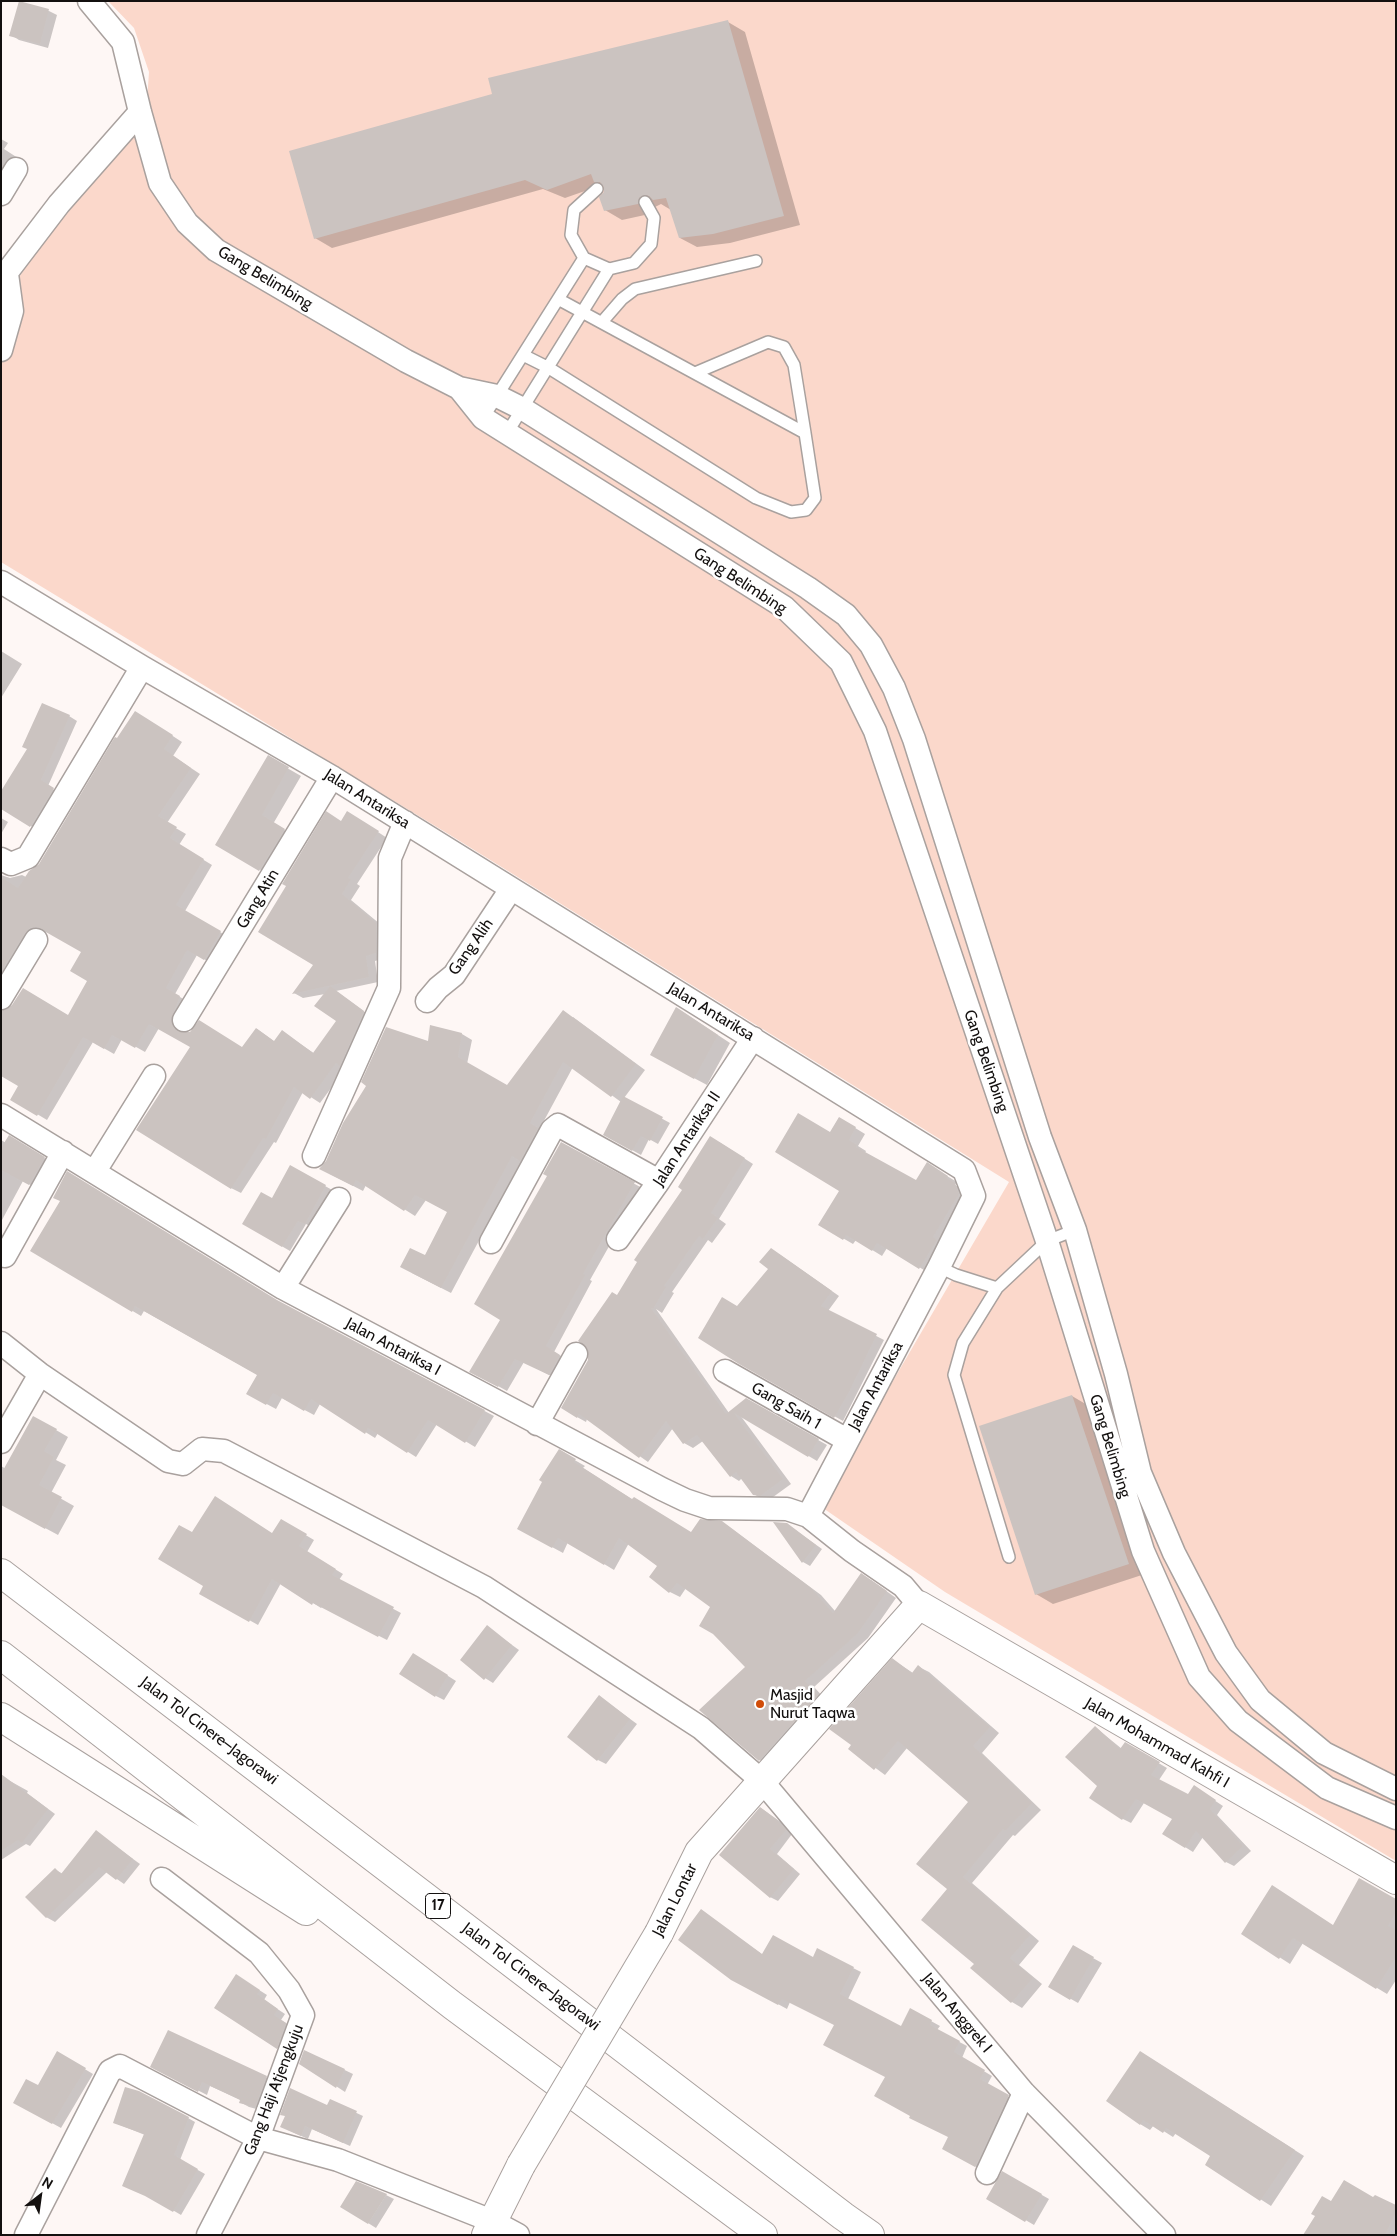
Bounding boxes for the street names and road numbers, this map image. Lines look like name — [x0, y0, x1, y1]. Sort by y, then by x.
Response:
street label: Gang Belimbing — [214, 242, 316, 314]
street label: Gang Belimbing — [690, 544, 790, 618]
street label: Jalan Antariksa — [321, 765, 413, 833]
street label: Gang Atin — [233, 866, 283, 932]
street label: Gang Alih — [445, 915, 497, 979]
street label: Jalan Antariksa — [664, 979, 758, 1045]
street label: Gang Belimbing — [959, 1007, 1013, 1115]
street label: Jalan Antariksa II — [649, 1088, 725, 1190]
street label: Jalan Antariksa I — [342, 1314, 444, 1380]
street label: Jalan Antariksa — [845, 1339, 907, 1433]
street label: Gang Saih 1 — [748, 1378, 824, 1434]
street label: Gang Belimbing — [1085, 1392, 1135, 1500]
street label: Jalan Tol Cinere–Jagorawi — [136, 1673, 282, 1789]
street label: Jalan Mohammad Kahfi I — [1081, 1694, 1233, 1792]
street label: Jalan Lontar — [648, 1860, 702, 1940]
road number: 17 — [426, 1894, 450, 1918]
street label: Jalan Tol Cinere–Jagorawi — [458, 1919, 604, 2035]
street label: Jalan Anggrek I — [918, 1969, 996, 2057]
street label: Gang Haji Atjengkuju — [240, 2022, 308, 2158]

